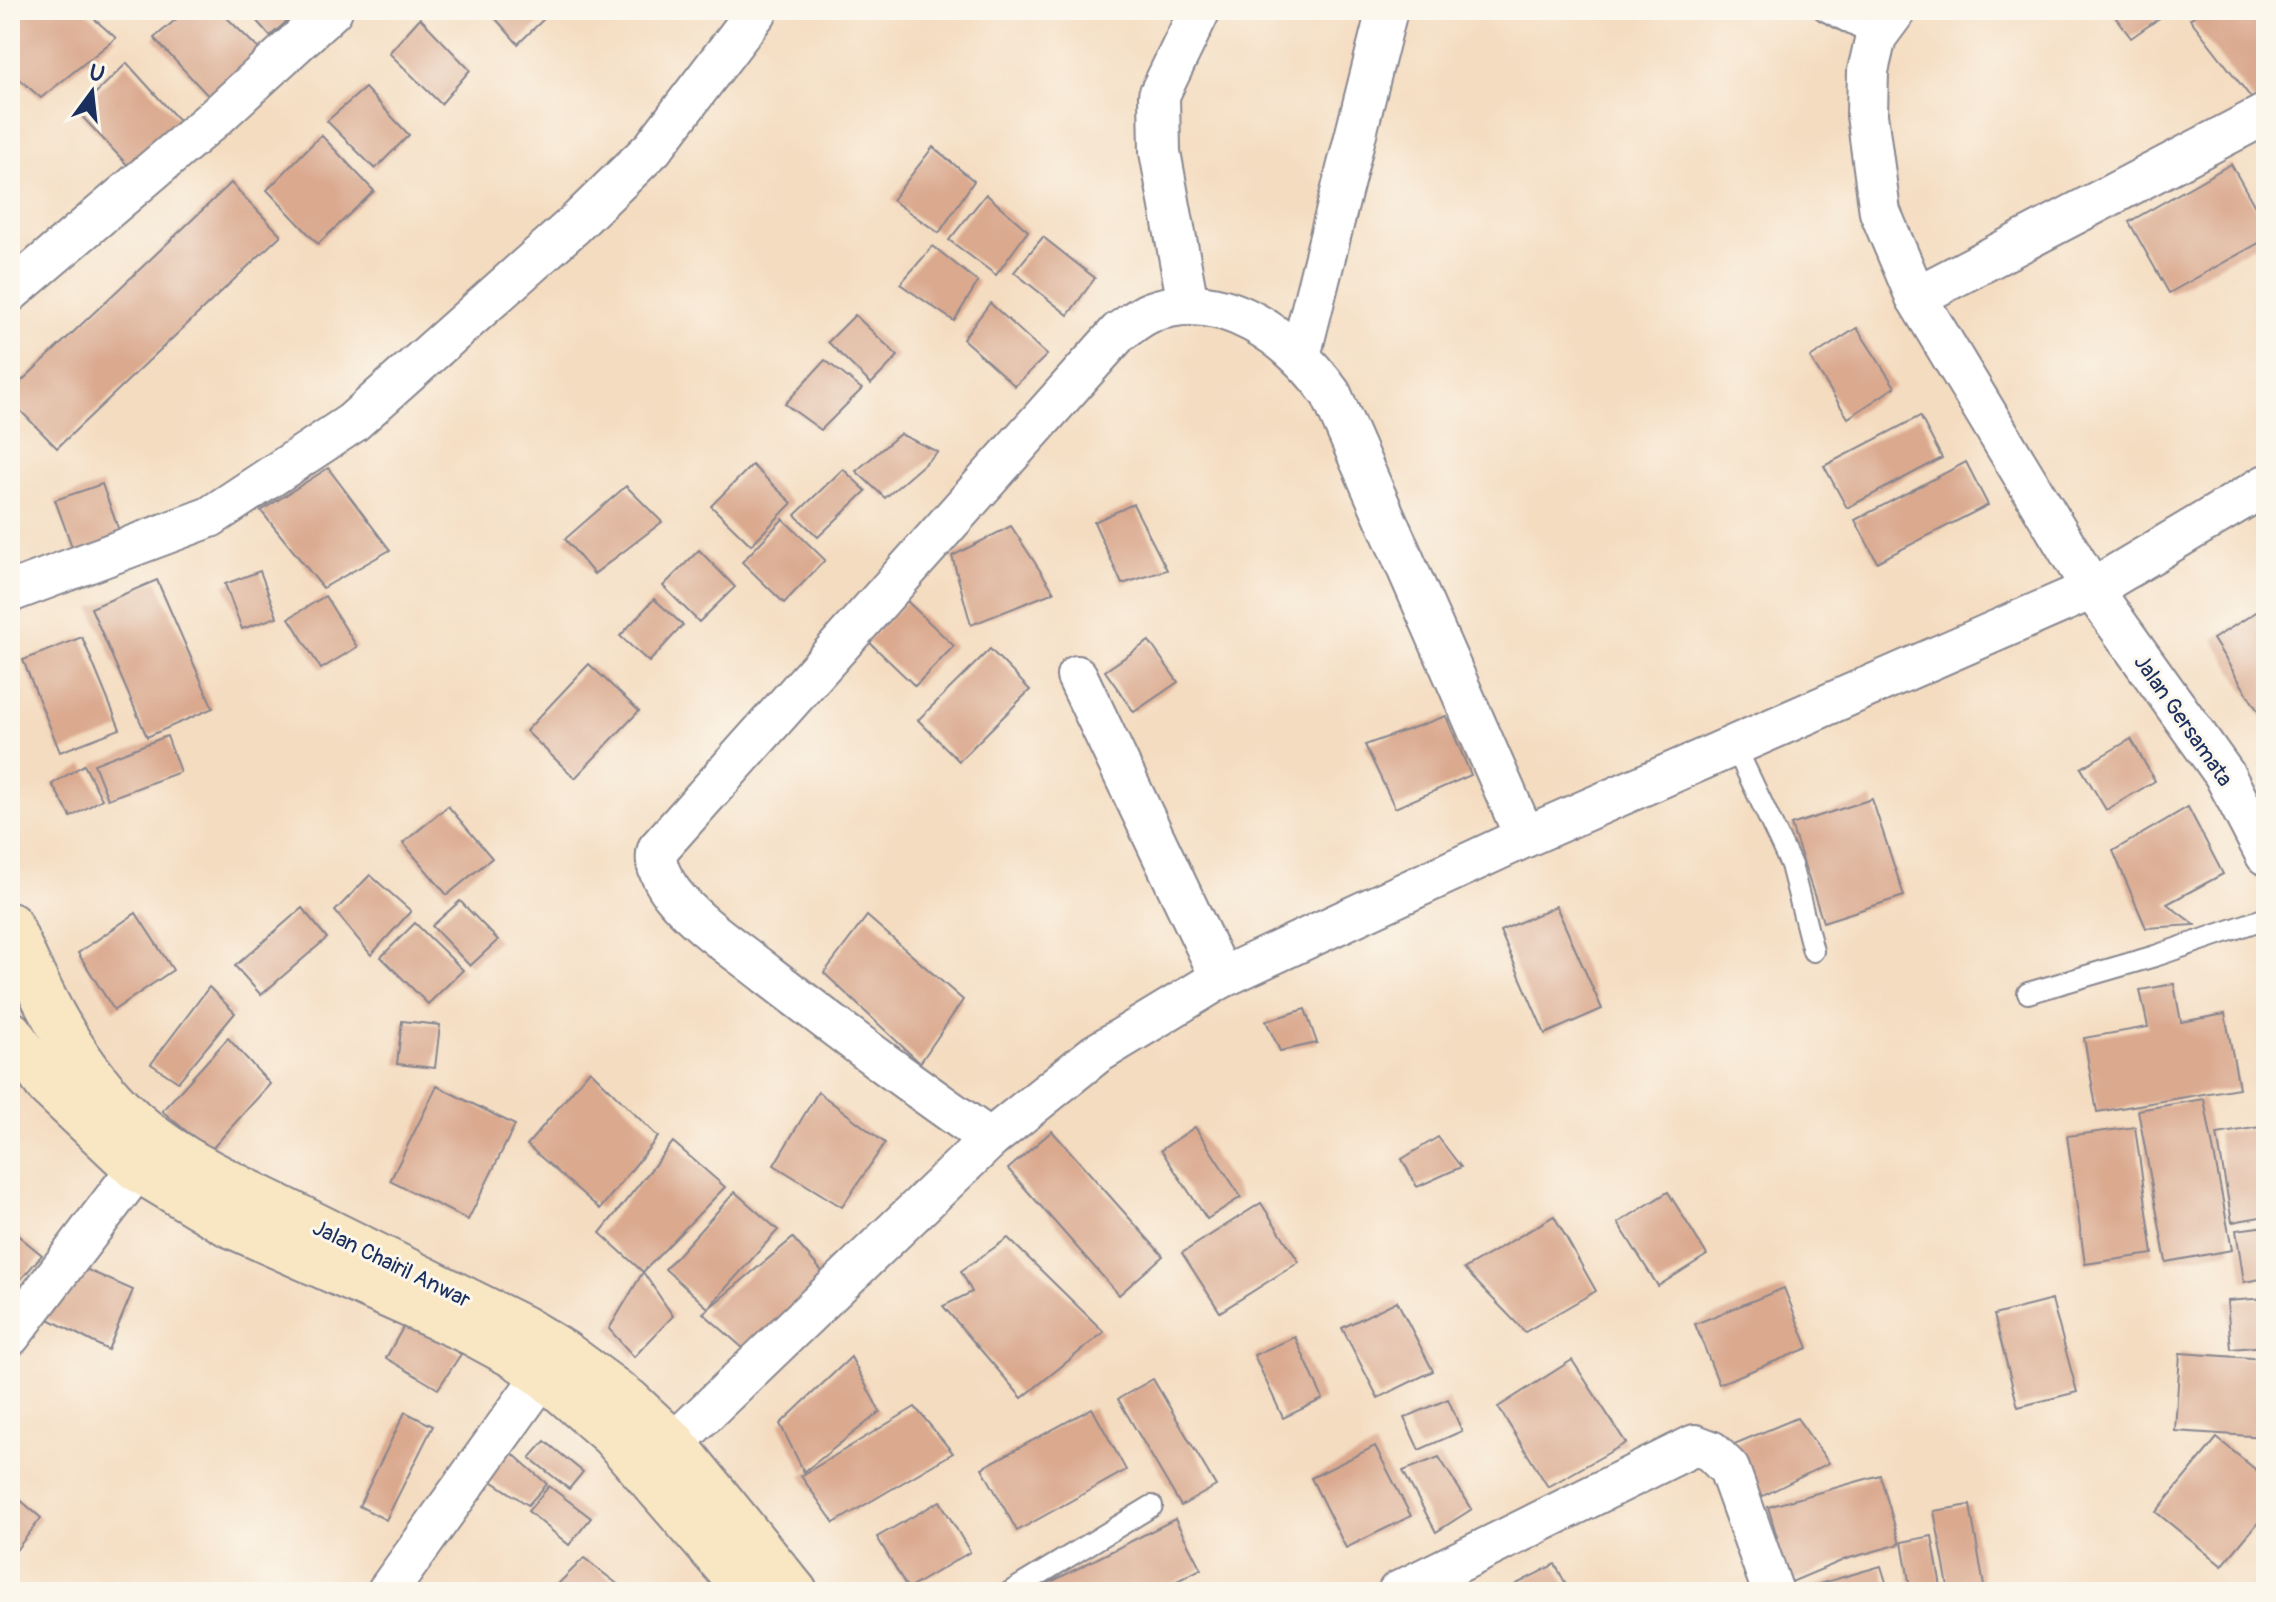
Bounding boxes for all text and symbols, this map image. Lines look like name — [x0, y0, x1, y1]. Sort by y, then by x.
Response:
north arrow — [52, 52, 132, 132]
text: U — [86, 58, 108, 89]
street label: Jalan Gersamata — [2127, 649, 2239, 792]
street label: Jalan Chairil Anwar — [308, 1214, 475, 1314]

